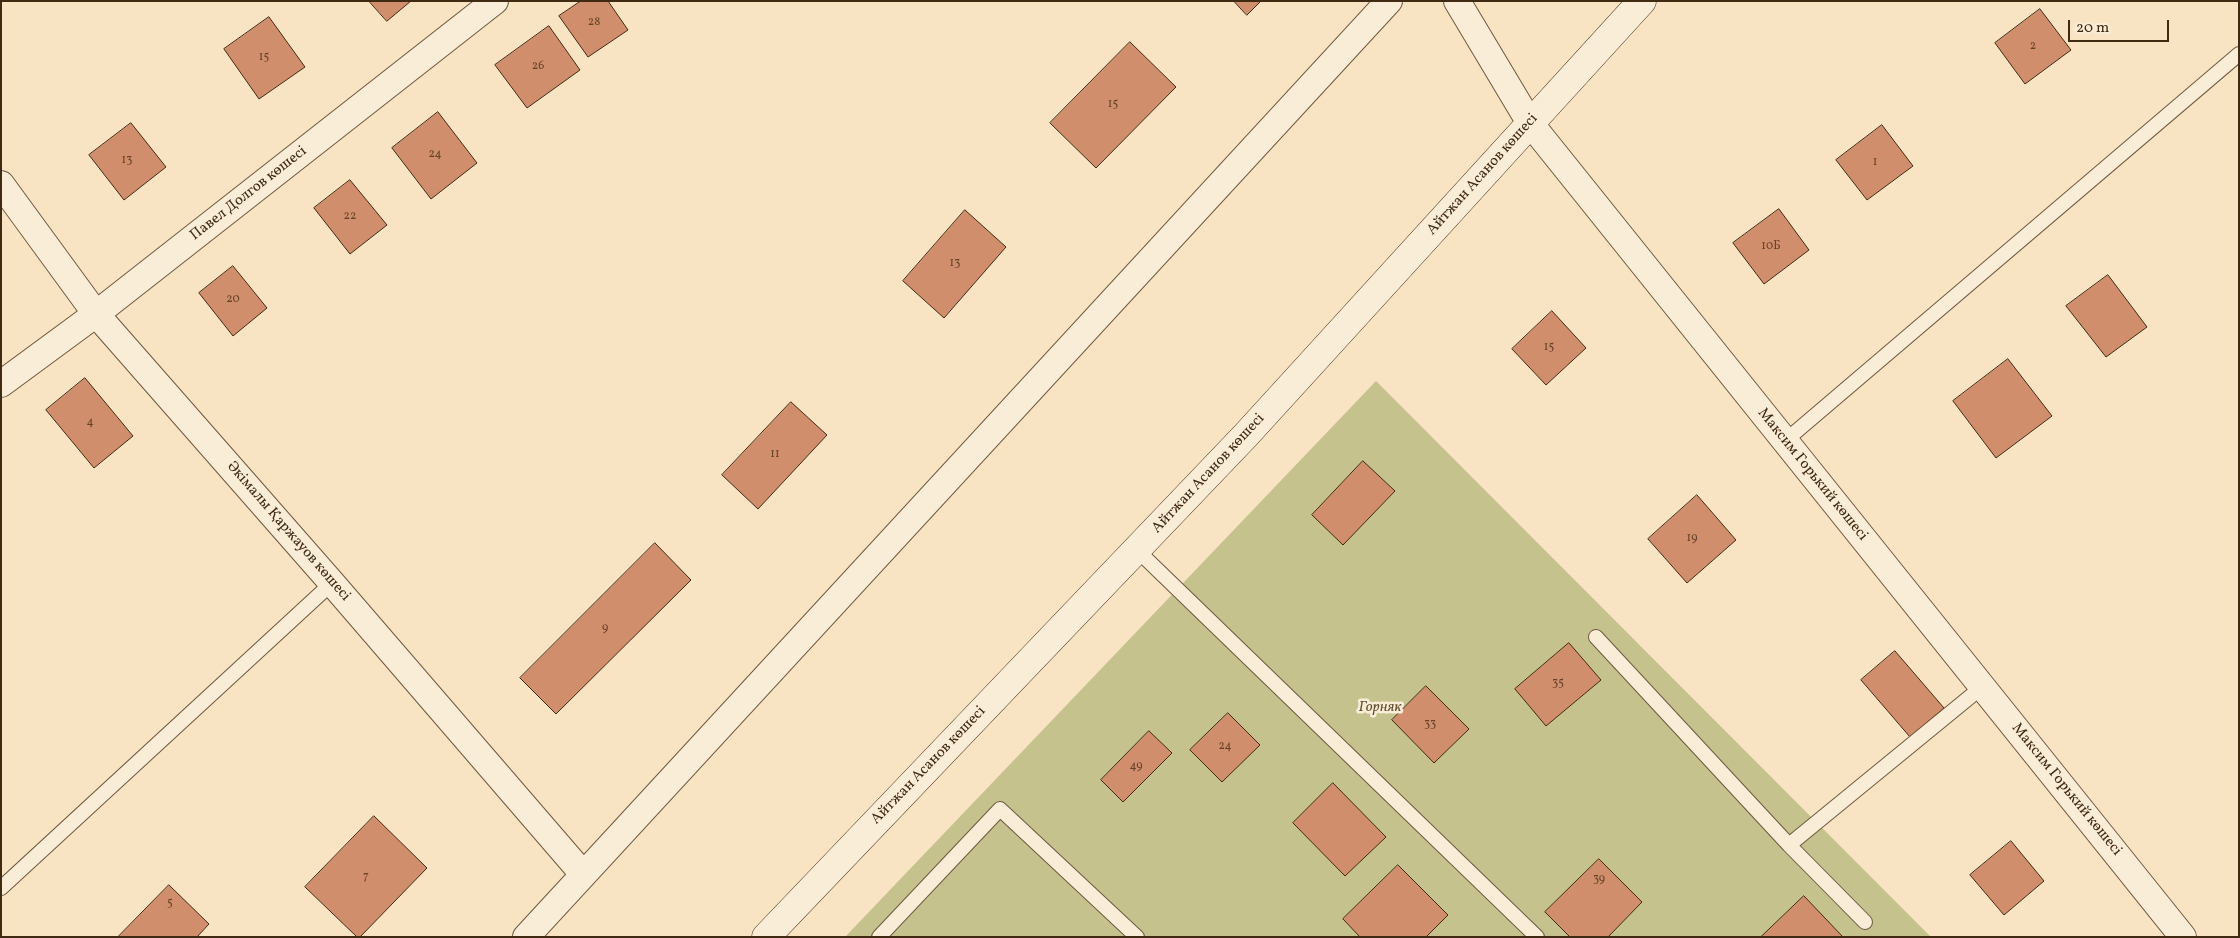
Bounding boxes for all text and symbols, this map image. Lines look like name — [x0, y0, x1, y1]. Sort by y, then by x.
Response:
scale bar — [2070, 10, 2171, 42]
house number: 28 — [588, 16, 600, 30]
text: 20 m — [2076, 18, 2109, 39]
house number: 2 — [2030, 40, 2036, 54]
house number: 15 — [259, 51, 269, 65]
house number: 26 — [532, 60, 544, 74]
house number: 15 — [1108, 98, 1118, 112]
street label: Айтжан Асанов көшесі — [1424, 111, 1542, 239]
street label: Павел Долгов көшесі — [187, 143, 311, 245]
house number: 24 — [428, 148, 442, 162]
house number: 13 — [122, 154, 132, 168]
house number: 1 — [1873, 156, 1877, 170]
house number: 22 — [344, 210, 356, 224]
house number: 10Б — [1761, 240, 1781, 254]
house number: 13 — [950, 257, 960, 271]
house number: 20 — [226, 293, 240, 307]
house number: 15 — [1544, 341, 1554, 355]
street label: Максим Горький көшесі — [1753, 405, 1871, 545]
street label: Айтжан Асанов көшесі — [1149, 410, 1269, 538]
house number: 4 — [86, 416, 94, 430]
house number: 11 — [770, 448, 780, 462]
street label: Әкімалы Қаржауов көшесі — [222, 458, 354, 606]
house number: 19 — [1687, 532, 1697, 546]
house number: 9 — [602, 622, 608, 636]
house number: 35 — [1552, 677, 1564, 691]
park label: Горняк — [1359, 699, 1401, 717]
street label: Айтжан Асанов көшесі — [868, 703, 990, 829]
house number: 33 — [1424, 718, 1436, 732]
street label: Максим Горький көшесі — [2007, 720, 2125, 860]
house number: 24 — [1218, 740, 1232, 754]
house number: 49 — [1129, 760, 1143, 774]
house number: 7 — [363, 870, 369, 884]
house number: 39 — [1593, 873, 1605, 887]
house number: 5 — [167, 897, 173, 911]

